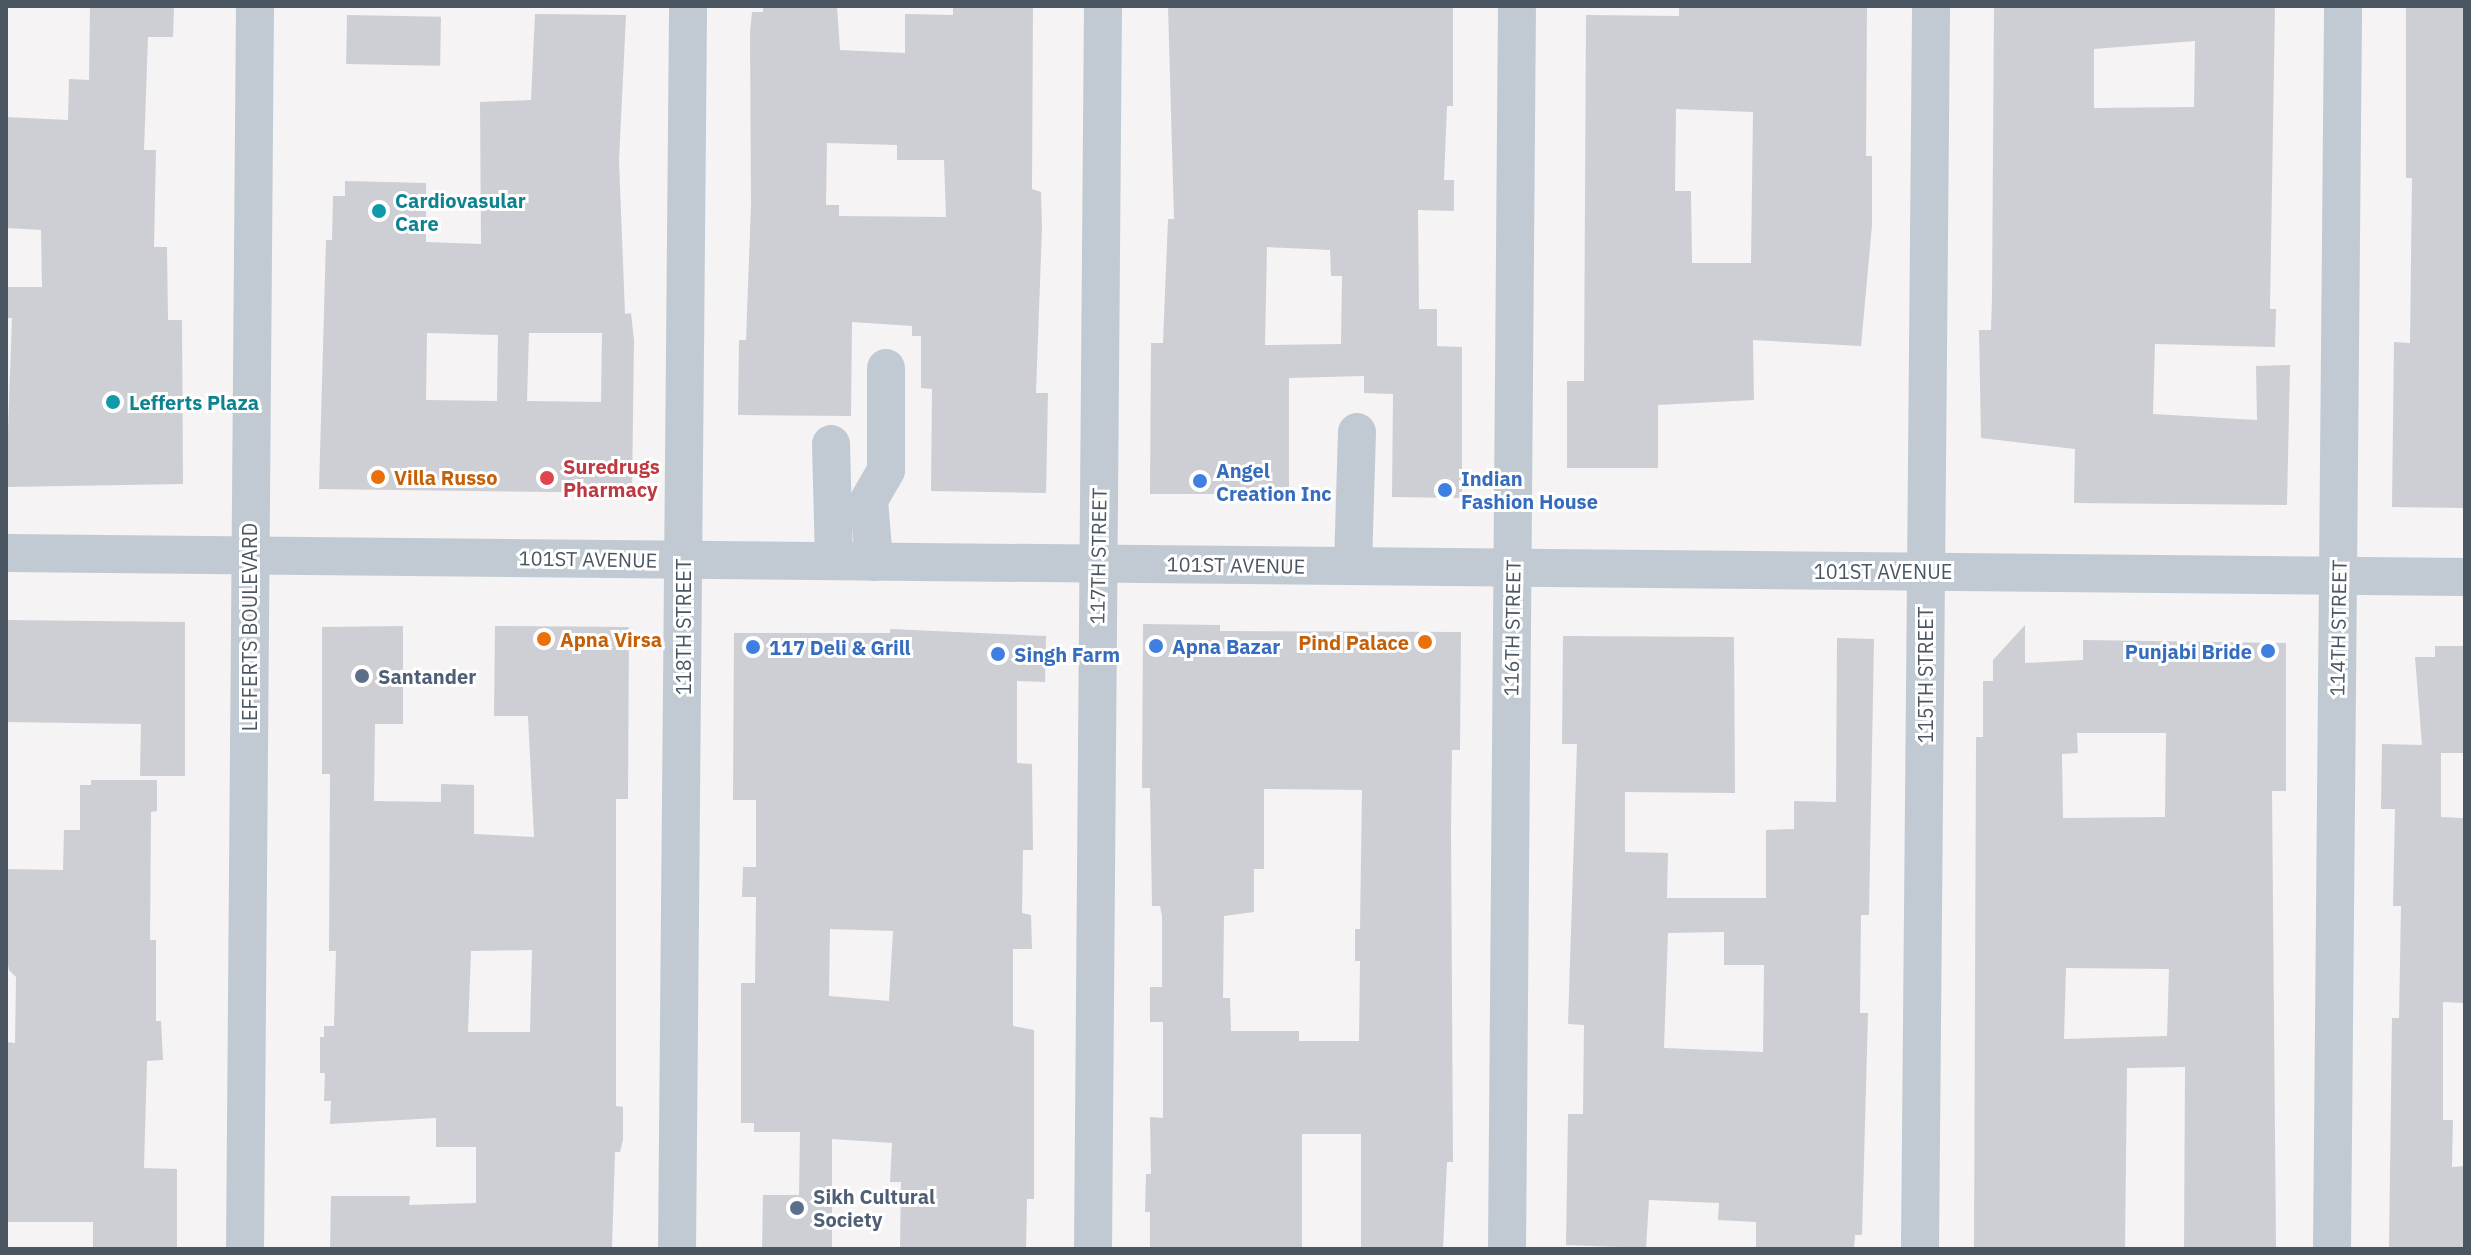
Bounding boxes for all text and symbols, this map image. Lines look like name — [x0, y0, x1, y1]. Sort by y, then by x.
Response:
place label: Cardiovasular Care — [395, 188, 526, 235]
marker: Cardiovasular Care — [370, 202, 388, 220]
place label: Lefferts Plaza — [129, 390, 259, 414]
marker: Lefferts Plaza — [104, 393, 122, 411]
place label: Suredrugs Pharmacy — [563, 454, 660, 501]
place label: Angel Creation Inc — [1216, 458, 1332, 505]
place label: Villa Russo — [394, 465, 497, 489]
place label: Indian Fashion House — [1461, 466, 1598, 513]
marker: Villa Russo — [369, 468, 387, 486]
marker: Suredrugs Pharmacy — [538, 469, 556, 487]
marker: Angel Creation Inc — [1191, 472, 1209, 490]
marker: Indian Fashion House — [1436, 481, 1454, 499]
street label: 117TH STREET — [1085, 487, 1111, 625]
street label: LEFFERTS BOULEVARD — [237, 523, 261, 731]
street label: 101ST AVENUE — [518, 546, 658, 572]
street label: 101ST AVENUE — [1166, 552, 1306, 578]
street label: 118TH STREET — [671, 559, 695, 695]
street label: 116TH STREET — [1499, 559, 1525, 697]
street label: 101ST AVENUE — [1814, 559, 1952, 583]
street label: 114TH STREET — [2325, 559, 2351, 697]
street label: 115TH STREET — [1913, 607, 1937, 743]
place label: Apna Virsa — [560, 627, 662, 651]
marker: Apna Virsa — [535, 630, 553, 648]
place label: Pind Palace — [1298, 630, 1409, 654]
marker: Pind Palace — [1416, 633, 1434, 651]
place label: Apna Bazar — [1172, 634, 1280, 658]
place label: 117 Deli & Grill — [769, 635, 911, 659]
marker: Apna Bazar — [1147, 637, 1165, 655]
marker: 117 Deli & Grill — [744, 638, 762, 656]
place label: Punjabi Bride — [2125, 639, 2252, 663]
place label: Singh Farm — [1014, 642, 1120, 666]
marker: Punjabi Bride — [2259, 642, 2277, 660]
marker: Singh Farm — [989, 645, 1007, 663]
place label: Santander — [378, 664, 476, 688]
marker: Santander — [353, 667, 371, 685]
place label: Sikh Cultural Society — [813, 1184, 935, 1231]
marker: Sikh Cultural Society — [788, 1199, 806, 1217]

